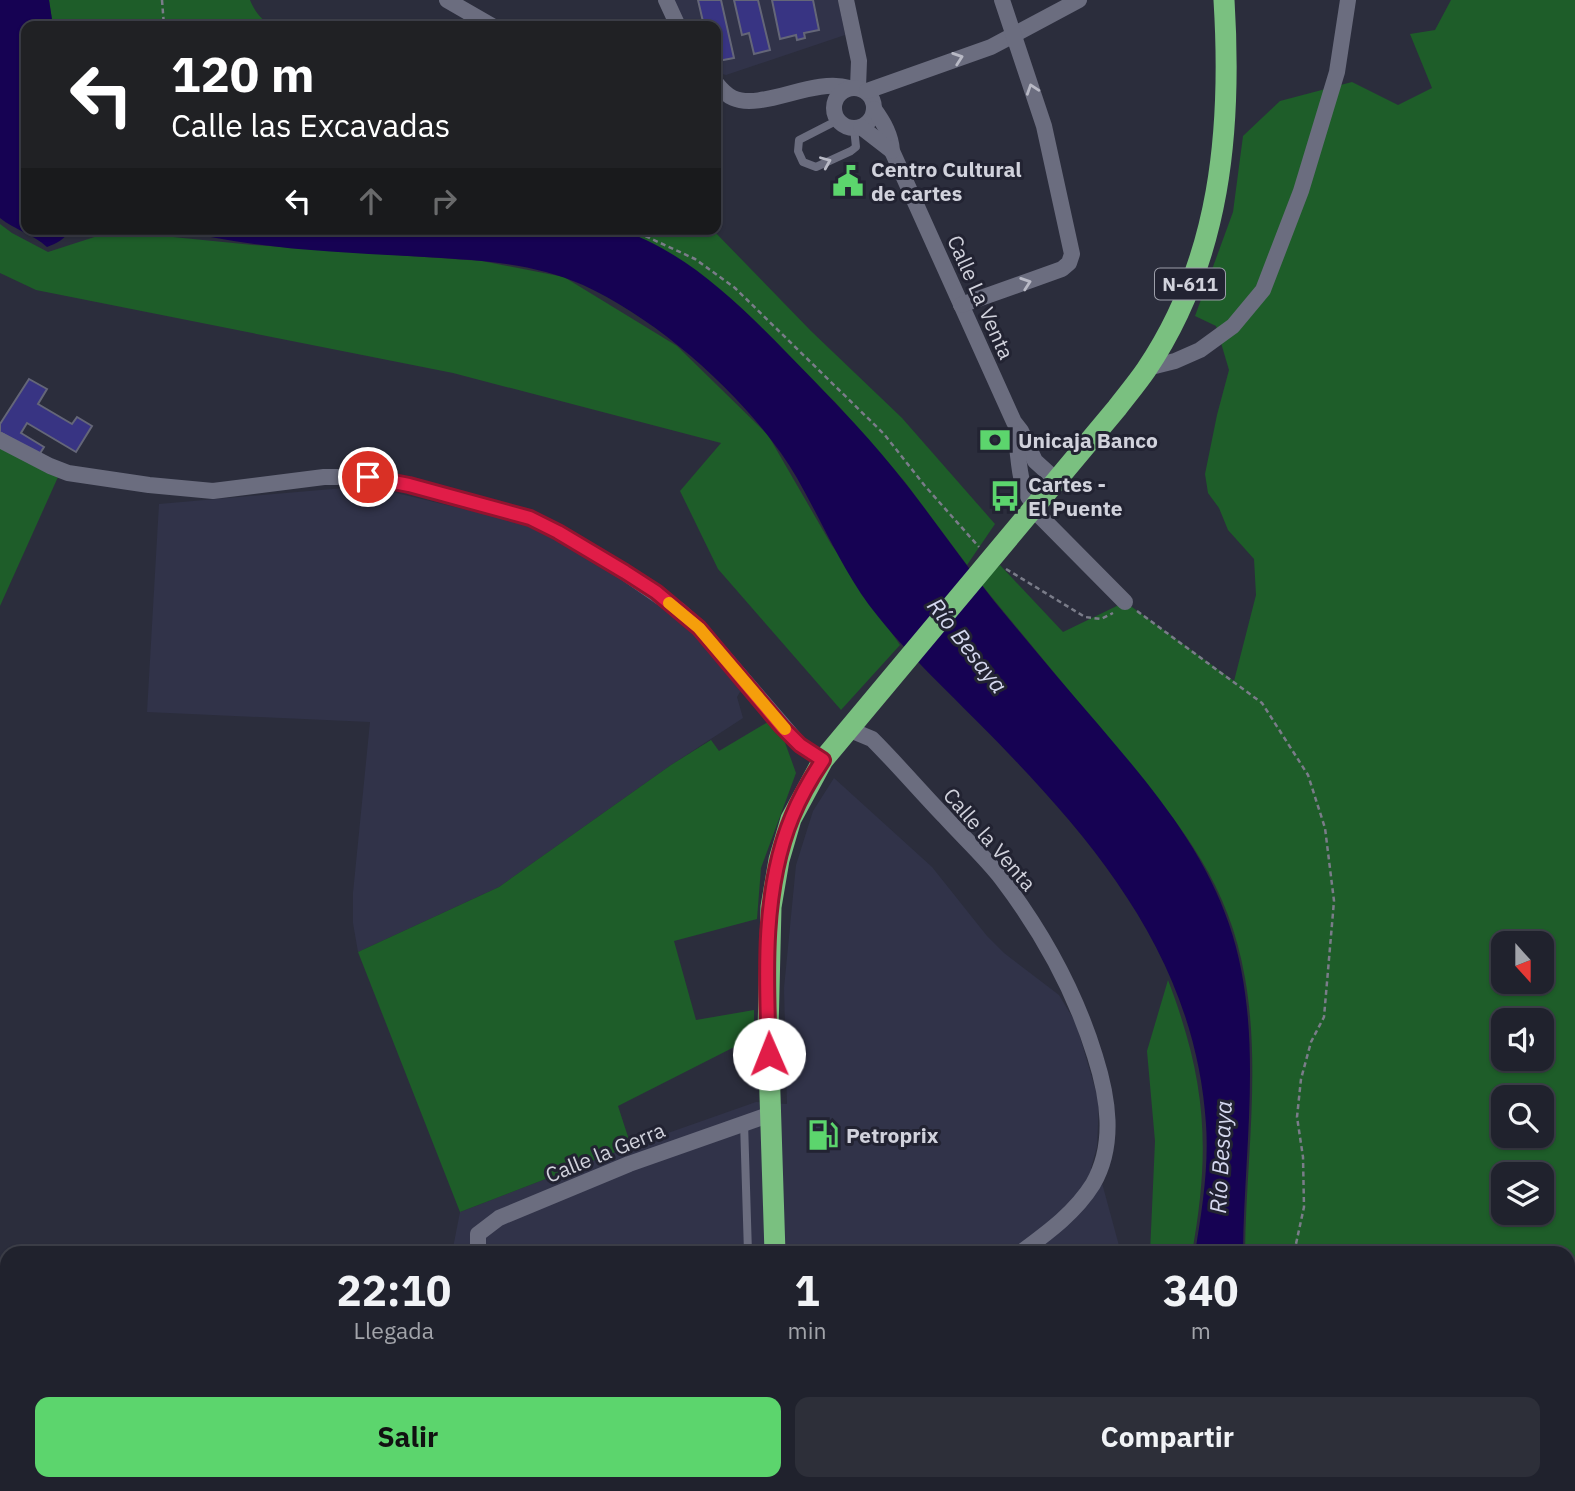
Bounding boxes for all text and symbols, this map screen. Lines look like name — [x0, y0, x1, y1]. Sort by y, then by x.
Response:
text: 120 m — [171, 42, 315, 105]
icon: left — [56, 49, 147, 140]
one-way arrow — [951, 52, 964, 66]
one-way arrow — [1026, 83, 1040, 96]
text: Calle las Excavadas — [171, 104, 450, 146]
place label: Centro Cultural de cartes — [871, 155, 1022, 207]
one-way arrow — [819, 157, 831, 171]
public building icon: Centro Cultural de cartes — [831, 164, 865, 198]
icon: left — [279, 182, 317, 220]
icon: ahead — [352, 182, 390, 220]
icon: right — [425, 182, 463, 220]
street label: Calle La Venta — [941, 231, 1021, 363]
road number: N-611 — [1155, 268, 1225, 300]
one-way arrow — [1019, 277, 1031, 291]
bank icon: Unicaja Banco — [978, 423, 1012, 457]
place label: Unicaja Banco — [1018, 426, 1158, 454]
pin — [338, 447, 398, 507]
icon: arrive — [349, 458, 387, 496]
place label: Cartes - El Puente — [1028, 470, 1123, 522]
bus stop icon: Cartes - El Puente — [988, 479, 1022, 513]
water label: Río Besaya — [921, 591, 1015, 699]
street label: Calle la Venta — [937, 781, 1043, 897]
north arrow — [1491, 931, 1554, 994]
map controls — [1491, 931, 1554, 1225]
button: sound — [1491, 1008, 1554, 1071]
position arrow — [732, 1017, 806, 1091]
button: search — [1491, 1085, 1554, 1148]
water label: Río Besaya — [1202, 1100, 1238, 1214]
street label: Calle la Gerra — [541, 1115, 669, 1189]
fuel station icon: Petroprix — [806, 1118, 840, 1152]
place label: Petroprix — [846, 1121, 939, 1149]
button: layers — [1491, 1162, 1554, 1225]
text: 22:10 — [336, 1263, 451, 1318]
text: 1 — [794, 1263, 820, 1318]
text: 340 — [1163, 1263, 1239, 1318]
text: Llegada — [354, 1315, 434, 1345]
text: min — [788, 1315, 826, 1345]
text: m — [1191, 1315, 1211, 1345]
button: Salir — [35, 1397, 781, 1477]
button: Compartir — [795, 1397, 1540, 1477]

